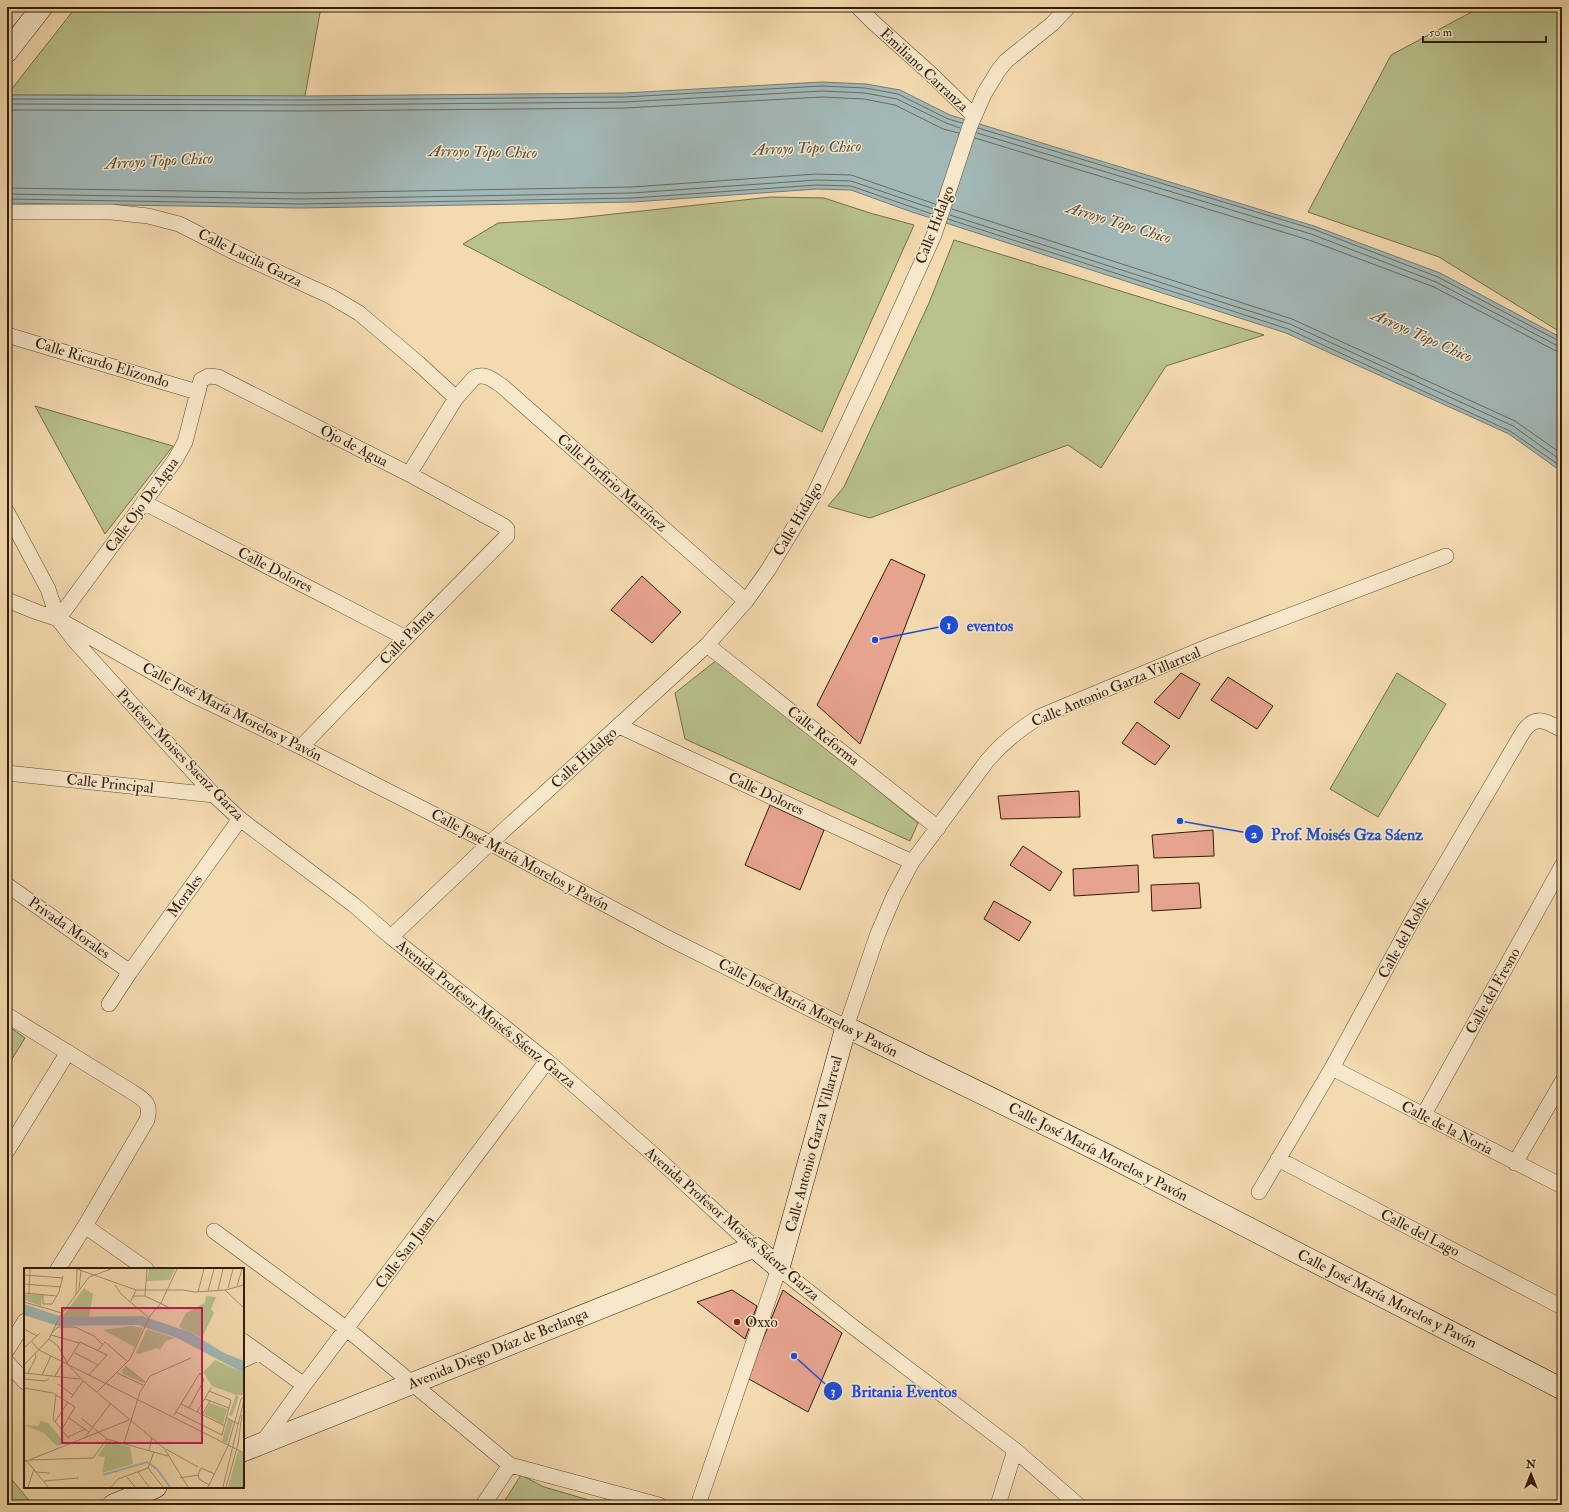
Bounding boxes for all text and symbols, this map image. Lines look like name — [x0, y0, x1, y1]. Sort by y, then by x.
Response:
scale bar — [1423, 18, 1546, 44]
street label: Emiliano Carranza — [876, 24, 973, 116]
text: 50 m — [1429, 25, 1453, 40]
water label: Arroyo Topo Chico — [750, 136, 862, 160]
water label: Arroyo Topo Chico — [427, 141, 538, 163]
water label: Arroyo Topo Chico — [102, 148, 214, 174]
street label: Calle Hidalgo — [911, 183, 959, 267]
water label: Arroyo Topo Chico — [1062, 197, 1174, 249]
street label: Calle Lucila Garza — [195, 225, 306, 292]
water label: Arroyo Topo Chico — [1367, 304, 1476, 367]
street label: Calle Ricardo Elizondo — [32, 333, 172, 393]
street label: Ojo de Agua — [317, 421, 392, 472]
street label: Calle Porfirio Martínez — [553, 430, 671, 536]
street label: Calle Ojo De Agua — [101, 453, 183, 556]
street label: Calle Hidalgo — [769, 479, 827, 559]
street label: Calle Dolores — [234, 543, 316, 597]
street label: Calle Palma — [376, 604, 439, 669]
callout: eventos — [939, 611, 1022, 639]
text: eventos — [967, 616, 1014, 636]
text: 1 — [947, 618, 951, 633]
street label: Calle Antonio Garza Villarreal — [1028, 643, 1204, 731]
street label: Calle José María Morelos y Pavón — [138, 658, 325, 767]
street label: Profesor Moises Saenz Garza — [112, 685, 248, 825]
street label: Calle Reforma — [783, 702, 864, 771]
street label: Calle Hidalgo — [547, 723, 621, 793]
street label: Calle Dolores — [725, 768, 807, 820]
street label: Calle Principal — [65, 770, 155, 799]
street label: Calle José María Morelos y Pavón — [427, 805, 613, 916]
callout: Prof. Moisés Gza Sáenz — [1244, 820, 1431, 848]
text: Prof. Moisés Gza Sáenz — [1271, 825, 1423, 845]
text: 2 — [1251, 827, 1257, 842]
street label: Morales — [163, 871, 207, 921]
street label: Privada Morales — [24, 893, 114, 963]
street label: Calle del Roble — [1374, 894, 1434, 982]
street label: Avenida Profesor Moisés Sáenz Garza — [392, 935, 580, 1093]
street label: Calle del Fresno — [1461, 945, 1525, 1037]
street label: Calle José María Morelos y Pavón — [714, 954, 901, 1063]
street label: Calle Antonio Garza Villarreal — [781, 1053, 847, 1234]
street label: Calle de la Noria — [1398, 1097, 1497, 1160]
street label: Calle José María Morelos y Pavón — [1004, 1098, 1191, 1207]
street label: Avenida Profesor Moisés Sáenz Garza — [640, 1142, 824, 1306]
street label: Calle del Lago — [1377, 1205, 1463, 1261]
street label: Calle San Juan — [371, 1211, 440, 1293]
street label: Calle José María Morelos y Pavón — [1293, 1245, 1480, 1354]
inset map — [24, 1268, 244, 1488]
street label: Avenida Diego Díaz de Berlanga — [404, 1304, 592, 1394]
place label: Oxxo — [745, 1313, 778, 1332]
marker: Oxxo — [732, 1317, 742, 1327]
callout: Britania Eventos — [823, 1377, 965, 1405]
text: Britania Eventos — [851, 1382, 957, 1402]
text: 3 — [831, 1384, 836, 1399]
north arrow — [1511, 1454, 1551, 1494]
text: N — [1525, 1458, 1537, 1471]

